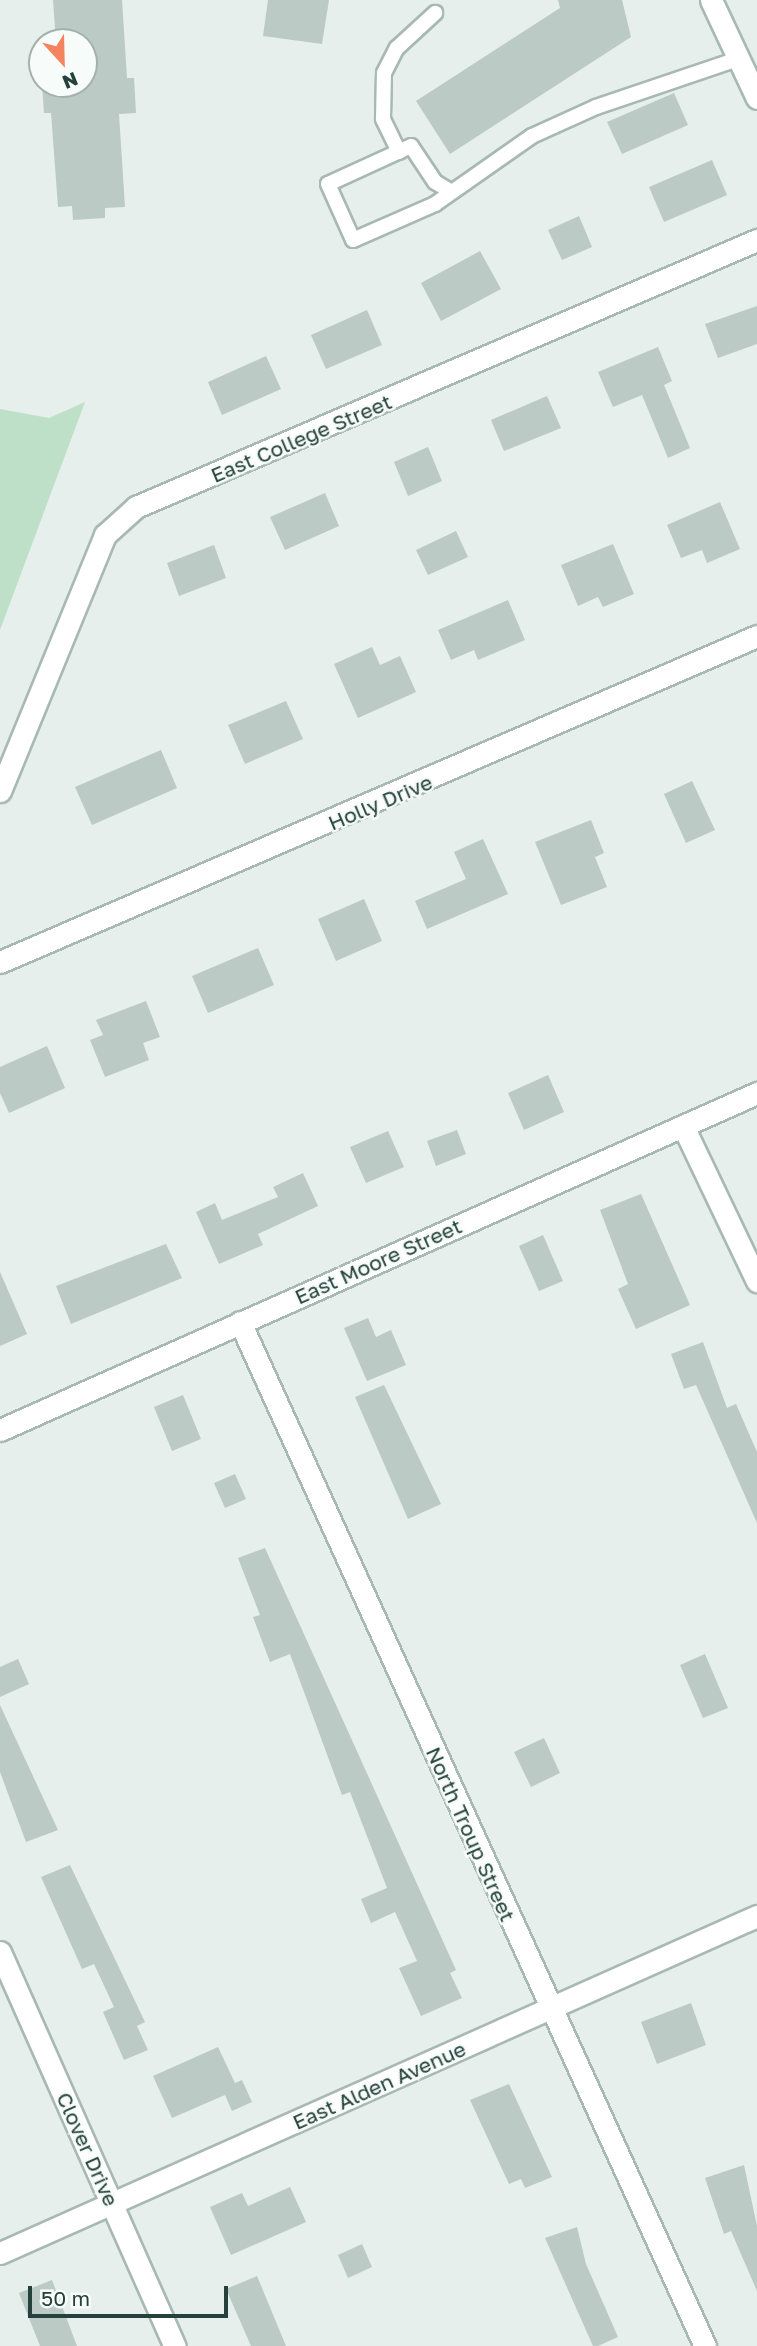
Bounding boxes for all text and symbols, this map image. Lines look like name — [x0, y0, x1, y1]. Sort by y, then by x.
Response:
north arrow — [28, 28, 98, 98]
text: N — [59, 68, 81, 94]
street label: East College Street — [207, 388, 395, 488]
street label: Holly Drive — [324, 769, 436, 835]
street label: East Moore Street — [291, 1213, 465, 1309]
street label: North Troup Street — [421, 1743, 521, 1925]
street label: East Alden Avenue — [289, 2036, 469, 2134]
street label: Clover Drive — [52, 2088, 124, 2210]
scale bar — [32, 2272, 231, 2316]
text: 50 m — [41, 2285, 90, 2311]

